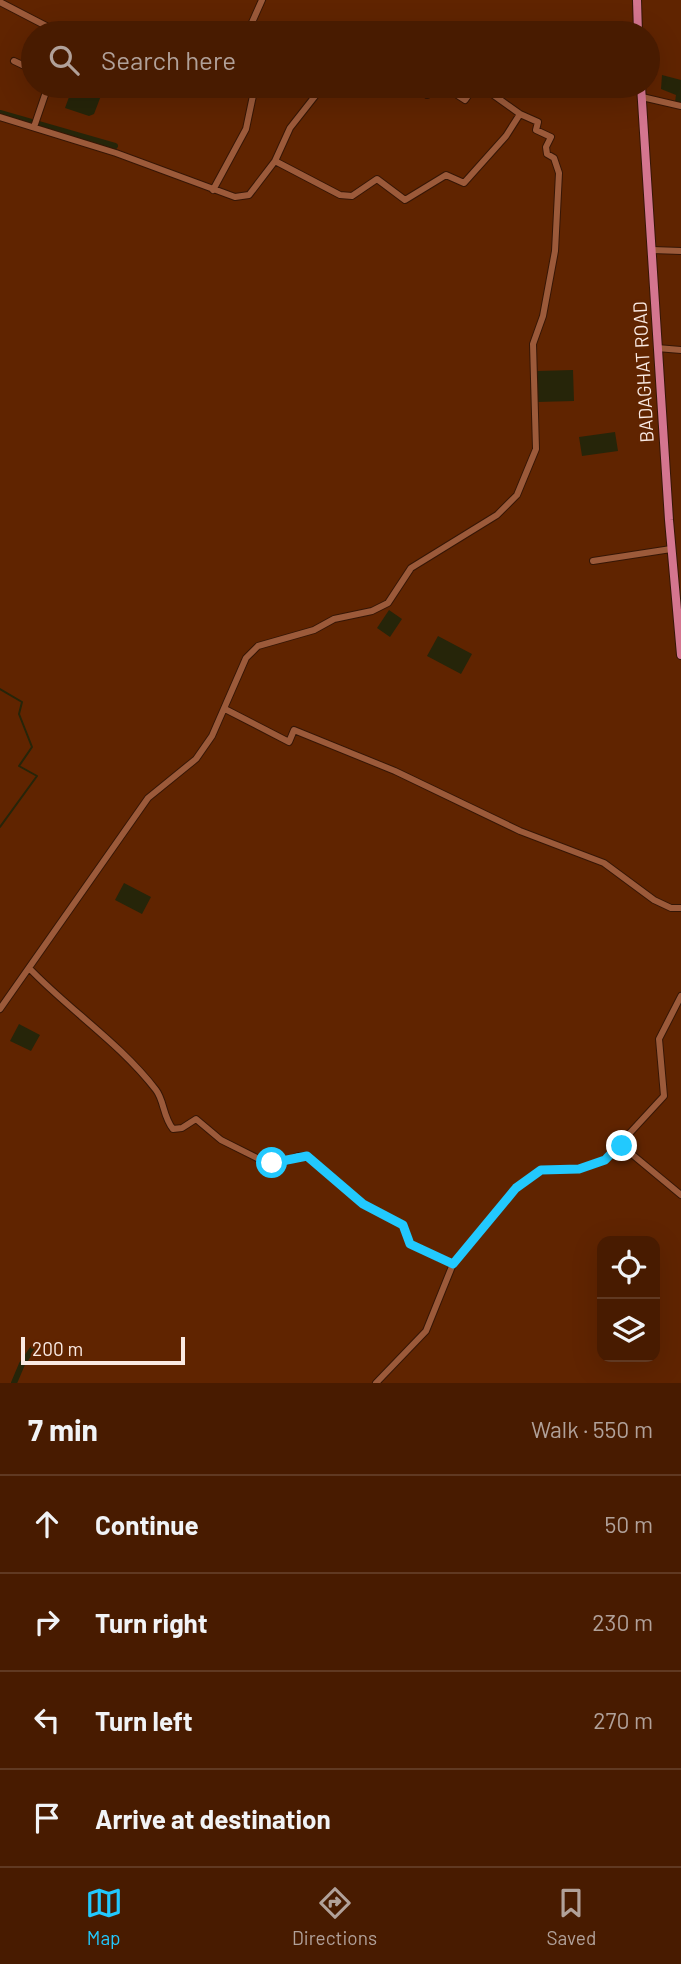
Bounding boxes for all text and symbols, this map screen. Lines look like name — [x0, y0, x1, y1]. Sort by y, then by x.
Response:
search box — [21, 21, 660, 98]
icon: search — [45, 41, 83, 79]
text: Search here — [101, 44, 236, 75]
street label: BADAGHAT ROAD — [627, 301, 658, 443]
route end — [606, 1130, 637, 1161]
route start — [256, 1147, 287, 1178]
map controls — [597, 1236, 660, 1362]
button: locate — [597, 1236, 660, 1299]
button: layers — [597, 1299, 660, 1362]
scale bar — [21, 1334, 186, 1366]
text: 200 m — [32, 1337, 83, 1360]
text: 7 min — [28, 1411, 98, 1447]
text: Walk · 550 m — [531, 1415, 653, 1443]
icon: ahead — [28, 1505, 66, 1543]
text: Continue — [95, 1509, 199, 1540]
text: 50 m — [605, 1510, 653, 1538]
icon: right — [28, 1603, 66, 1641]
text: Turn right — [95, 1607, 208, 1638]
text: 230 m — [592, 1608, 653, 1636]
icon: left — [28, 1701, 66, 1739]
text: Turn left — [95, 1705, 193, 1736]
text: 270 m — [593, 1706, 653, 1734]
icon: arrive — [28, 1799, 66, 1837]
text: Arrive at destination — [95, 1803, 331, 1834]
tab: Map — [85, 1884, 123, 1949]
tab: Directions — [292, 1884, 377, 1949]
tab: Saved — [546, 1884, 596, 1949]

